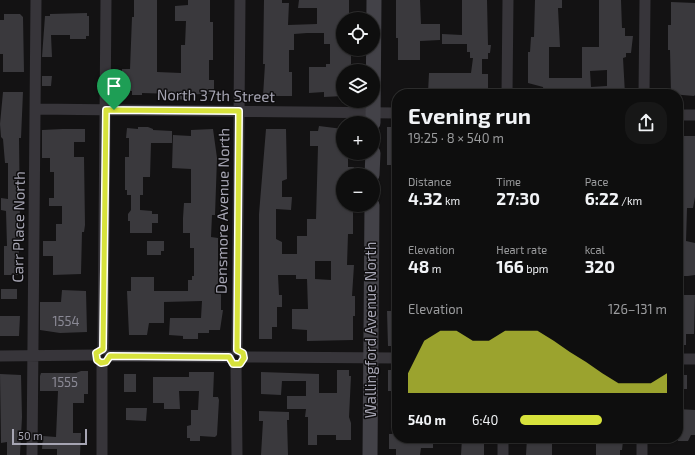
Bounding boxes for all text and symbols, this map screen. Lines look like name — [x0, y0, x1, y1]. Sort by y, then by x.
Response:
map controls — [336, 12, 380, 212]
button: locate — [336, 12, 380, 56]
button: layers — [336, 64, 380, 108]
pin — [97, 69, 131, 110]
icon: arrive — [103, 75, 125, 97]
street label: North 37th Street — [157, 85, 276, 105]
text: Evening run — [408, 102, 531, 128]
button: share — [625, 102, 667, 144]
button: + — [336, 116, 380, 160]
street label: Densmore Avenue North — [212, 128, 232, 294]
text: 19:25 · 8 × 540 m — [408, 130, 504, 146]
button: − — [336, 168, 380, 212]
street label: Carr Place North — [8, 171, 28, 283]
text: Distance — [408, 175, 451, 188]
text: Time — [496, 175, 521, 188]
text: Pace — [585, 175, 608, 188]
text: 4.32 — [408, 188, 443, 208]
text: 27:30 — [496, 188, 540, 208]
text: 6:22 — [585, 188, 619, 208]
text: km — [443, 194, 460, 207]
text: /km — [619, 194, 642, 207]
street label: Wallingford Avenue North — [361, 242, 379, 418]
text: Elevation — [408, 243, 455, 256]
text: Heart rate — [496, 243, 547, 256]
text: kcal — [585, 243, 605, 256]
text: 48 — [408, 256, 429, 276]
text: 166 — [496, 256, 524, 276]
text: 320 — [585, 256, 615, 276]
text: m — [429, 262, 442, 275]
text: bpm — [524, 262, 548, 275]
text: Elevation — [408, 301, 463, 317]
text: 126–131 m — [608, 301, 667, 317]
house number: 1554 — [52, 313, 80, 329]
house number: 1555 — [52, 374, 78, 390]
text: 540 m — [408, 412, 446, 428]
text: 6:40 — [472, 412, 498, 428]
scale bar — [12, 427, 87, 446]
text: 50 m — [18, 429, 43, 442]

